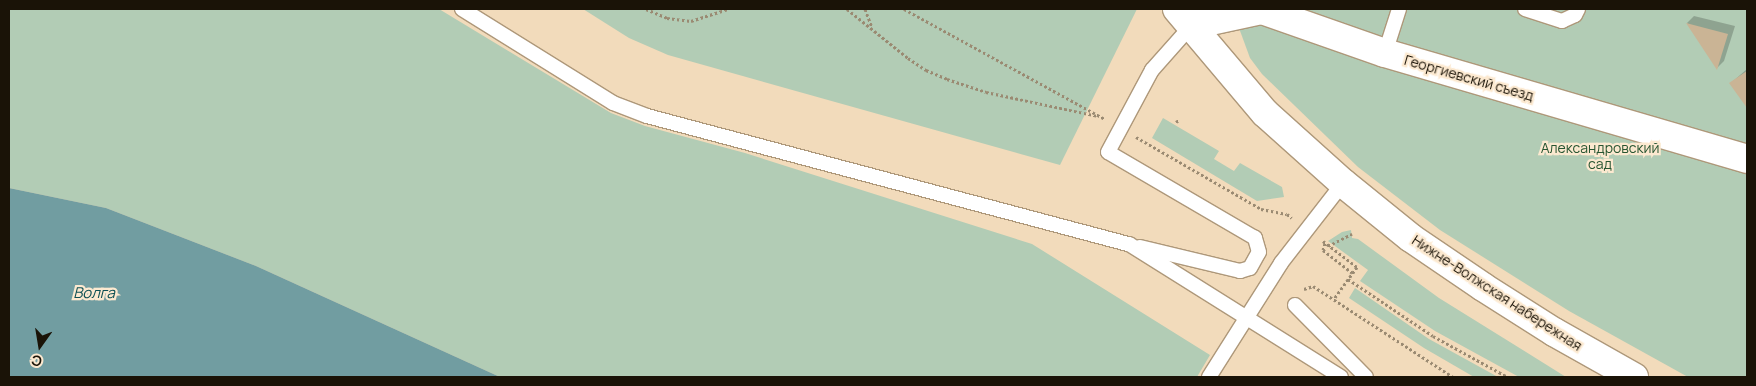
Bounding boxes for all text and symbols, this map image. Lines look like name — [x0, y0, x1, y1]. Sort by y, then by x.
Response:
street label: Георгиевский съезд — [1402, 51, 1536, 105]
park label: Александровский сад — [1541, 140, 1659, 172]
street label: Нижне-Волжская набережная — [1409, 232, 1585, 354]
water label: Волга — [73, 284, 115, 302]
north arrow — [15, 321, 65, 371]
text: С — [29, 351, 44, 372]

